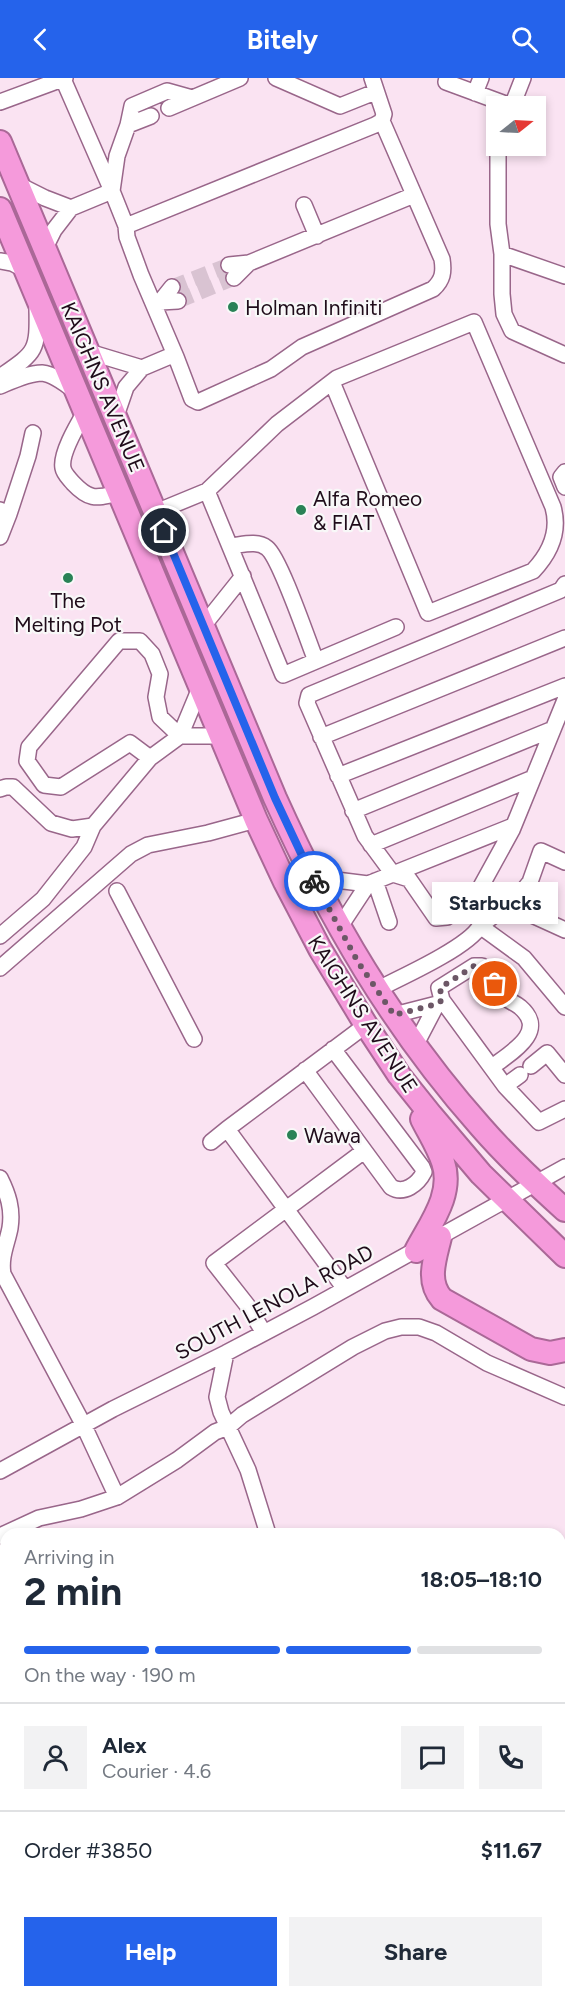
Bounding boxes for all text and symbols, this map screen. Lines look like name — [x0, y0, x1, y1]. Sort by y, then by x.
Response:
icon: back — [24, 23, 57, 56]
text: Bitely — [247, 23, 318, 56]
icon: search — [508, 23, 541, 56]
north arrow — [486, 96, 546, 156]
map controls — [486, 96, 546, 156]
place label: Holman Infiniti — [245, 295, 383, 320]
street label: KAIGHNS AVENUE — [56, 298, 150, 476]
marker: Holman Infiniti — [226, 300, 240, 314]
place label: Alfa Romeo & FIAT — [313, 486, 422, 535]
marker: Alfa Romeo & FIAT — [294, 503, 308, 517]
pin — [138, 505, 189, 556]
icon: home — [147, 514, 180, 547]
marker: The Melting Pot — [61, 571, 75, 585]
place label: The Melting Pot — [14, 588, 122, 637]
courier — [284, 851, 344, 911]
icon: bike — [298, 865, 331, 898]
callout: Starbucks — [432, 882, 558, 924]
text: Starbucks — [449, 891, 541, 915]
street label: KAIGHNS AVENUE — [303, 931, 423, 1097]
pin — [469, 958, 520, 1009]
icon: bag — [478, 967, 511, 1000]
place label: Wawa — [304, 1123, 361, 1148]
marker: Wawa — [285, 1128, 299, 1142]
street label: SOUTH LENOLA ROAD — [171, 1239, 377, 1365]
text: Arriving in — [24, 1545, 114, 1569]
text: 18:05–18:10 — [421, 1566, 542, 1593]
text: 2 min — [24, 1568, 122, 1615]
text: On the way · 190 m — [24, 1663, 196, 1687]
button: person — [24, 1726, 87, 1789]
button: chat — [401, 1726, 464, 1789]
button: phone — [479, 1726, 542, 1789]
text: Alex — [102, 1732, 147, 1759]
text: Courier · 4.6 — [102, 1759, 211, 1783]
text: Order #3850 — [24, 1837, 152, 1864]
text: $11.67 — [481, 1837, 542, 1864]
button: Help — [24, 1917, 277, 1986]
button: Share — [289, 1917, 542, 1986]

